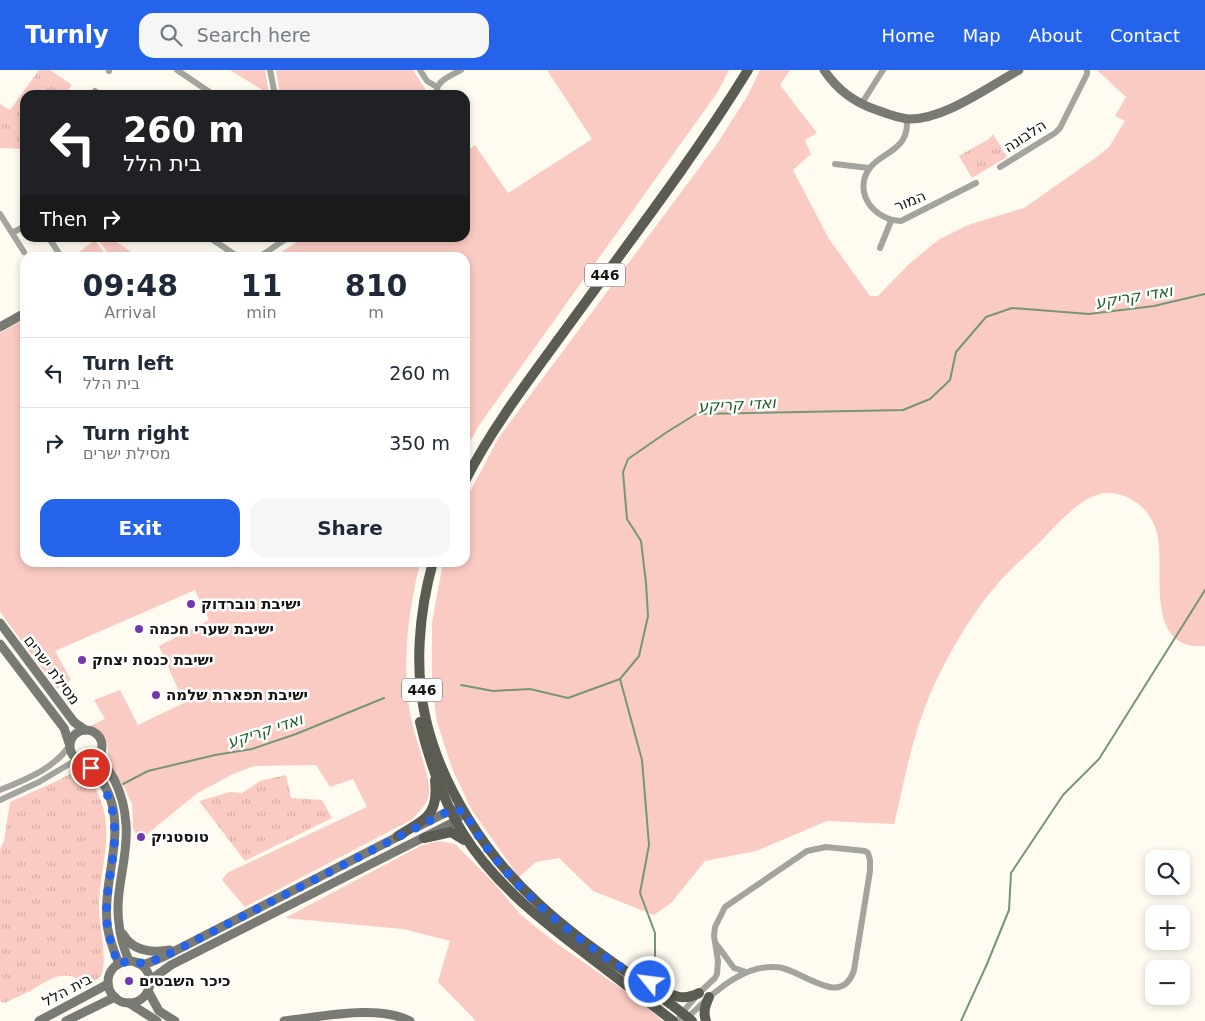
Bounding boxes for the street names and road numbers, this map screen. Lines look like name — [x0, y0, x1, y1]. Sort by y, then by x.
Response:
street label: הלבונה — [1000, 116, 1050, 156]
street label: המור — [892, 187, 928, 215]
road number: 446 — [585, 264, 625, 286]
street label: מסילת ישרים — [20, 632, 84, 708]
road number: 446 — [402, 678, 442, 702]
street label: בית הלל — [39, 969, 95, 1011]

